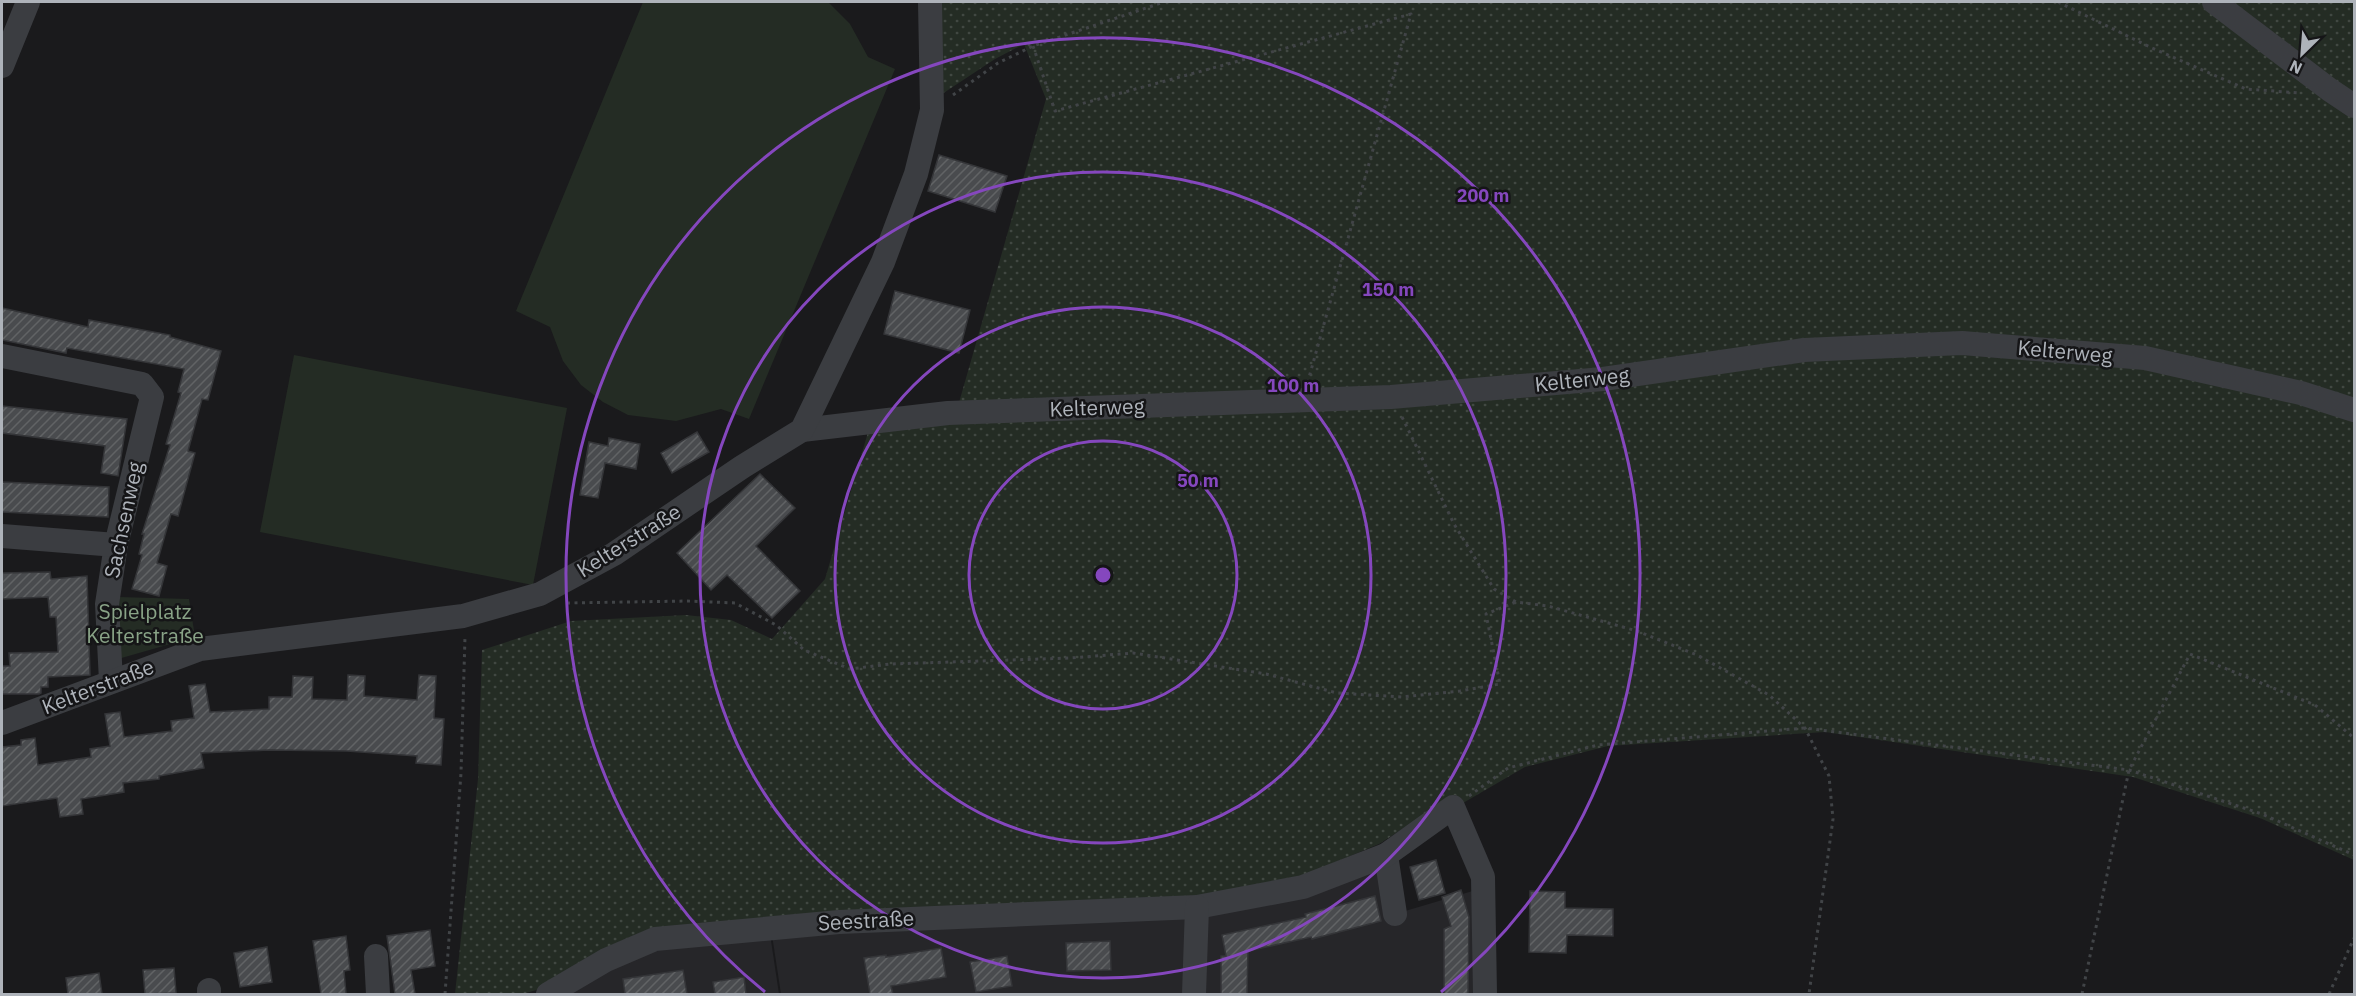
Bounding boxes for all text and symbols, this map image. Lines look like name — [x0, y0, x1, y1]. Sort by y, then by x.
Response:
north arrow — [2272, 24, 2332, 84]
text: N — [2286, 56, 2305, 79]
text: 200 m — [1457, 184, 1509, 207]
text: 150 m — [1362, 278, 1414, 301]
street label: Kelterweg — [2016, 333, 2114, 369]
street label: Kelterweg — [1533, 360, 1631, 398]
text: 100 m — [1267, 374, 1319, 397]
street label: Kelterweg — [1049, 391, 1145, 423]
street label: Sachsenweg — [97, 459, 149, 580]
text: 50 m — [1177, 469, 1219, 492]
street label: Kelterstraße — [571, 497, 686, 583]
centre of rings — [1093, 565, 1113, 585]
park label: Spielplatz Kelterstraße — [86, 597, 204, 649]
street label: Kelterstraße — [38, 652, 158, 720]
street label: Seestraße — [817, 903, 915, 937]

